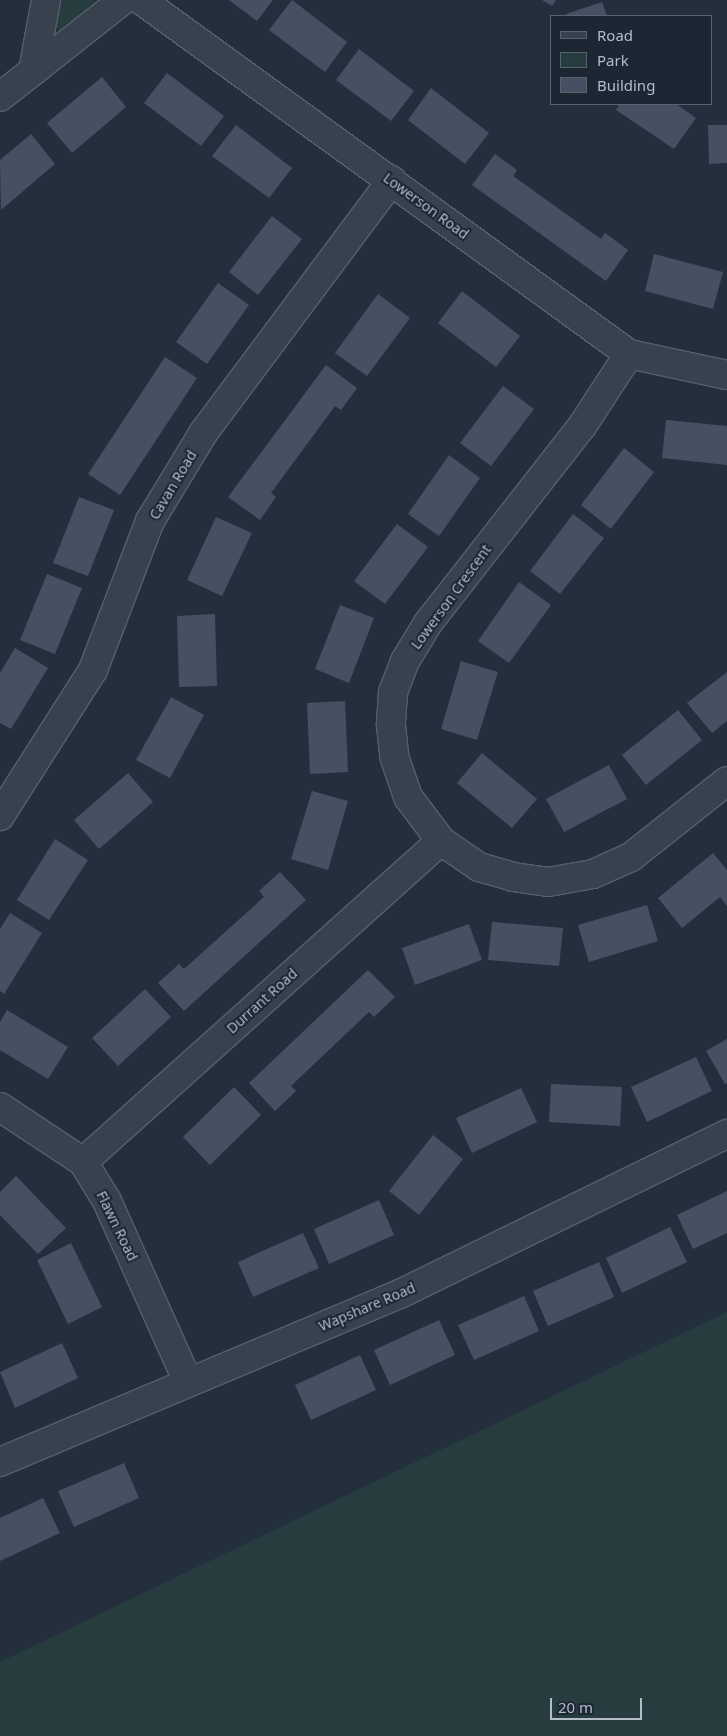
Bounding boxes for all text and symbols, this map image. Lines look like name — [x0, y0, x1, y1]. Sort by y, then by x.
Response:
legend — [550, 15, 712, 105]
text: Road — [597, 25, 633, 45]
text: Park — [597, 50, 629, 70]
text: Building — [597, 75, 655, 95]
street label: Lowerson Road — [380, 169, 472, 243]
street label: Cavan Road — [146, 447, 200, 523]
street label: Lowerson Crescent — [407, 542, 495, 652]
street label: Durrant Road — [223, 965, 301, 1037]
street label: Flawn Road — [93, 1188, 141, 1264]
street label: Wapshare Road — [316, 1279, 418, 1335]
scale bar — [552, 1688, 644, 1720]
text: 20 m — [558, 1697, 593, 1717]

